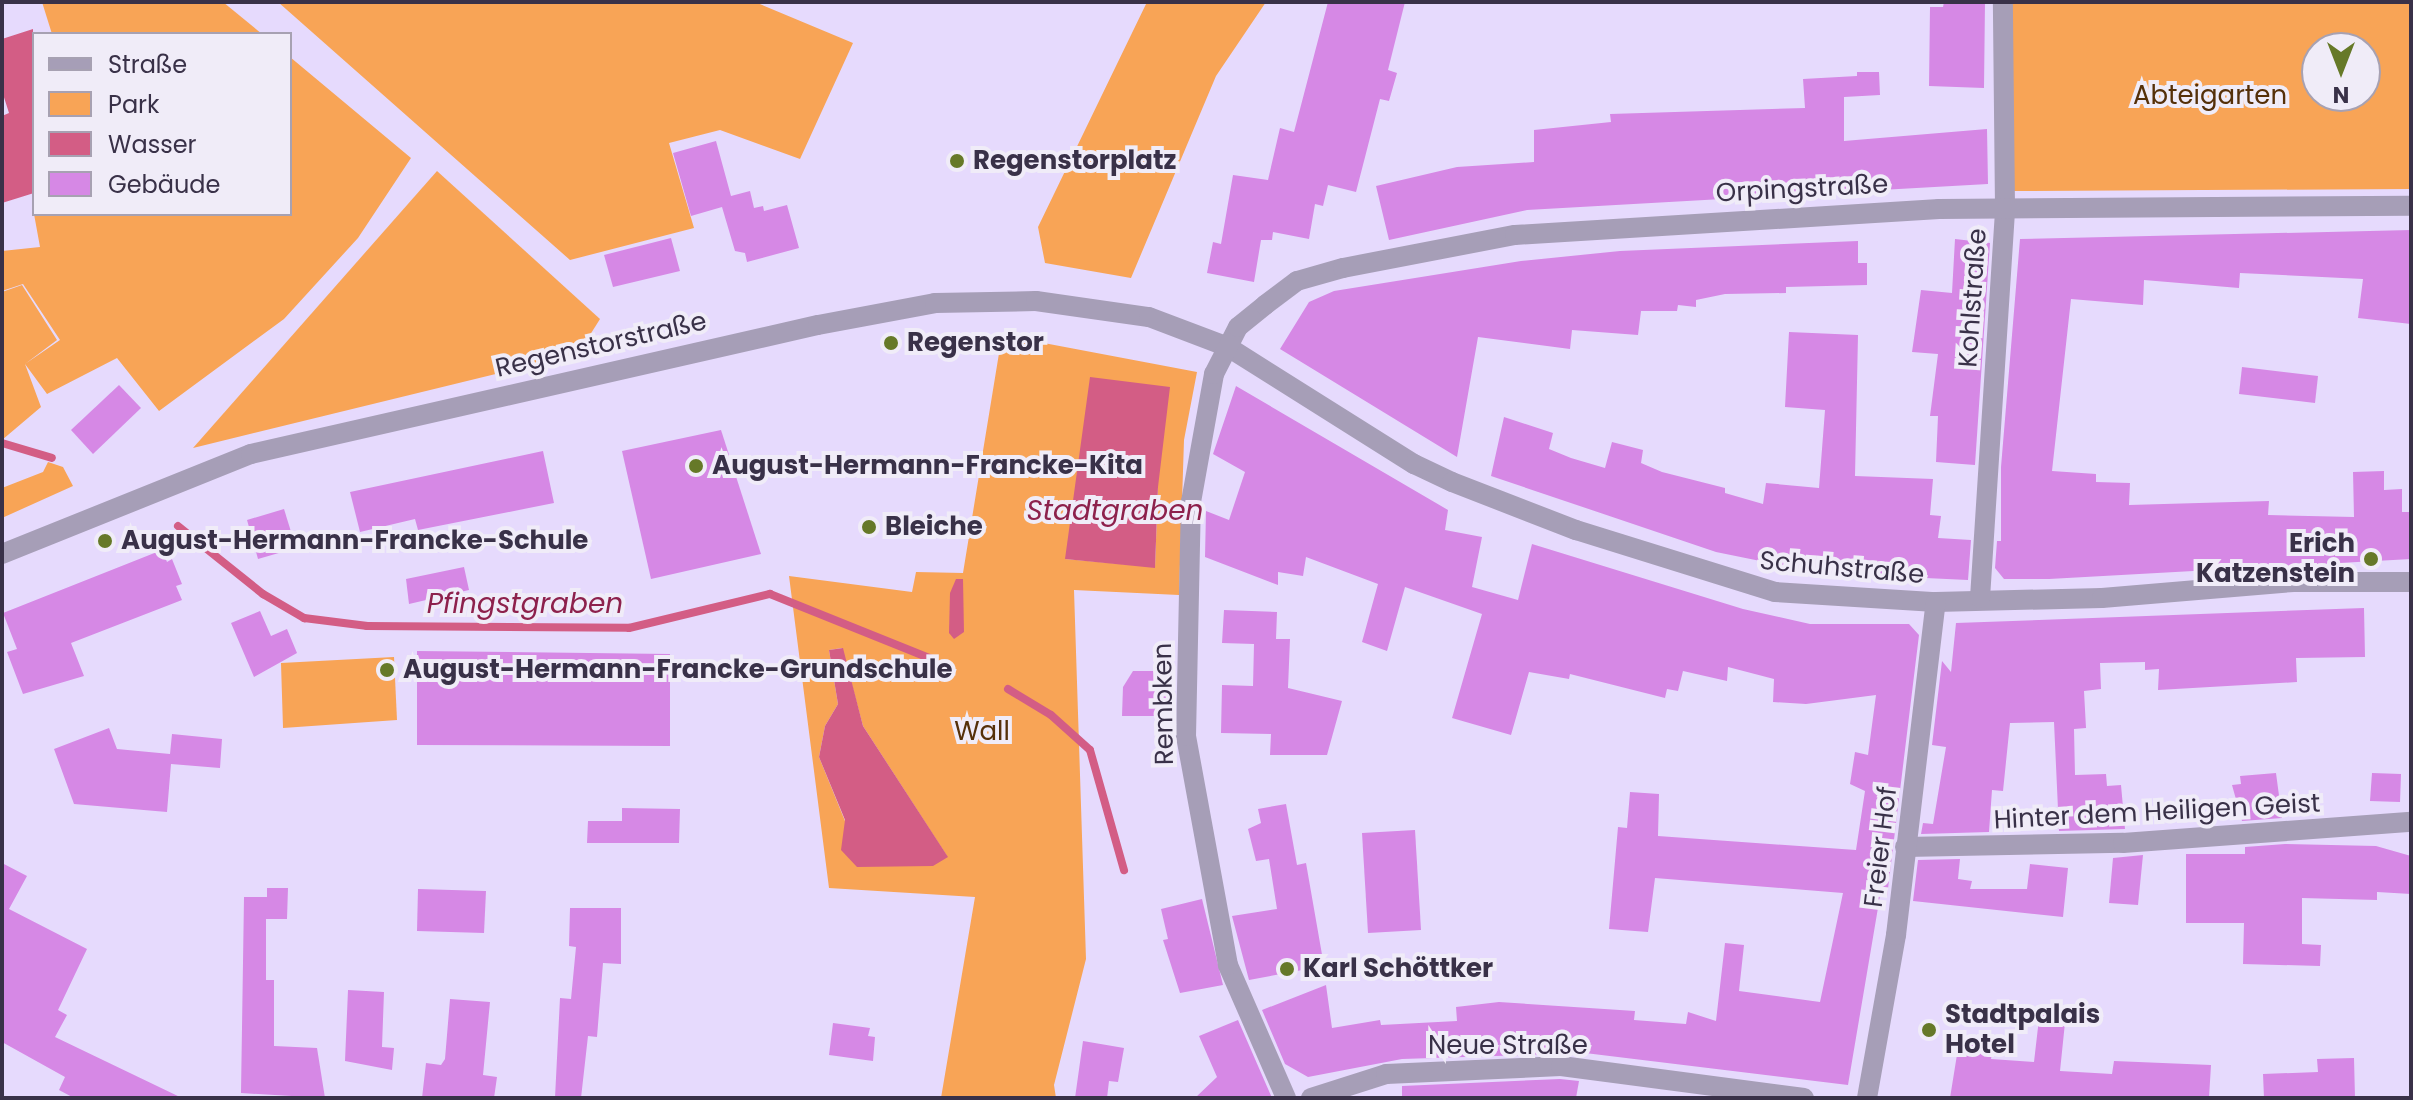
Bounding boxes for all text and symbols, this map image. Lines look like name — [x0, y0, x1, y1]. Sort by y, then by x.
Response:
legend — [32, 32, 292, 216]
north arrow — [2301, 32, 2381, 112]
text: Straße — [108, 48, 187, 81]
text: N — [2333, 79, 2349, 110]
park label: Abteigarten — [2133, 80, 2287, 112]
text: Park — [108, 88, 159, 121]
text: Wasser — [108, 128, 197, 161]
place label: Regenstorplatz — [973, 145, 1176, 177]
marker: Regenstorplatz — [948, 152, 966, 170]
text: Gebäude — [108, 168, 220, 201]
street label: Orpingstraße — [1715, 169, 1889, 209]
street label: Kohlstraße — [1953, 227, 1993, 369]
street label: Regenstorstraße — [492, 306, 710, 384]
place label: Regenstor — [907, 327, 1044, 359]
marker: Regenstor — [882, 334, 900, 352]
place label: August-Hermann-Francke-Kita — [712, 450, 1143, 482]
marker: August-Hermann-Francke-Kita — [687, 457, 705, 475]
water label: Stadtgraben — [1026, 494, 1204, 528]
place label: Bleiche — [885, 511, 983, 543]
marker: Bleiche — [860, 518, 878, 536]
place label: August-Hermann-Francke-Schule — [121, 525, 588, 557]
place label: Erich Katzenstein — [2196, 528, 2355, 590]
marker: August-Hermann-Francke-Schule — [96, 532, 114, 550]
street label: Schuhstraße — [1758, 545, 1926, 591]
marker: Erich Katzenstein — [2362, 550, 2380, 568]
water label: Pfingstgraben — [427, 587, 623, 621]
street label: Rembken — [1147, 643, 1181, 765]
place label: August-Hermann-Francke-Grundschule — [403, 654, 953, 686]
marker: August-Hermann-Francke-Grundschule — [378, 661, 396, 679]
park label: Wall — [954, 716, 1010, 748]
street label: Freier Hof — [1858, 785, 1904, 909]
street label: Hinter dem Heiligen Geist — [1993, 788, 2321, 836]
place label: Karl Schöttker — [1303, 953, 1493, 985]
marker: Karl Schöttker — [1278, 960, 1296, 978]
place label: Stadtpalais Hotel — [1945, 999, 2100, 1060]
marker: Stadtpalais Hotel — [1920, 1021, 1938, 1039]
street label: Neue Straße — [1428, 1030, 1588, 1062]

